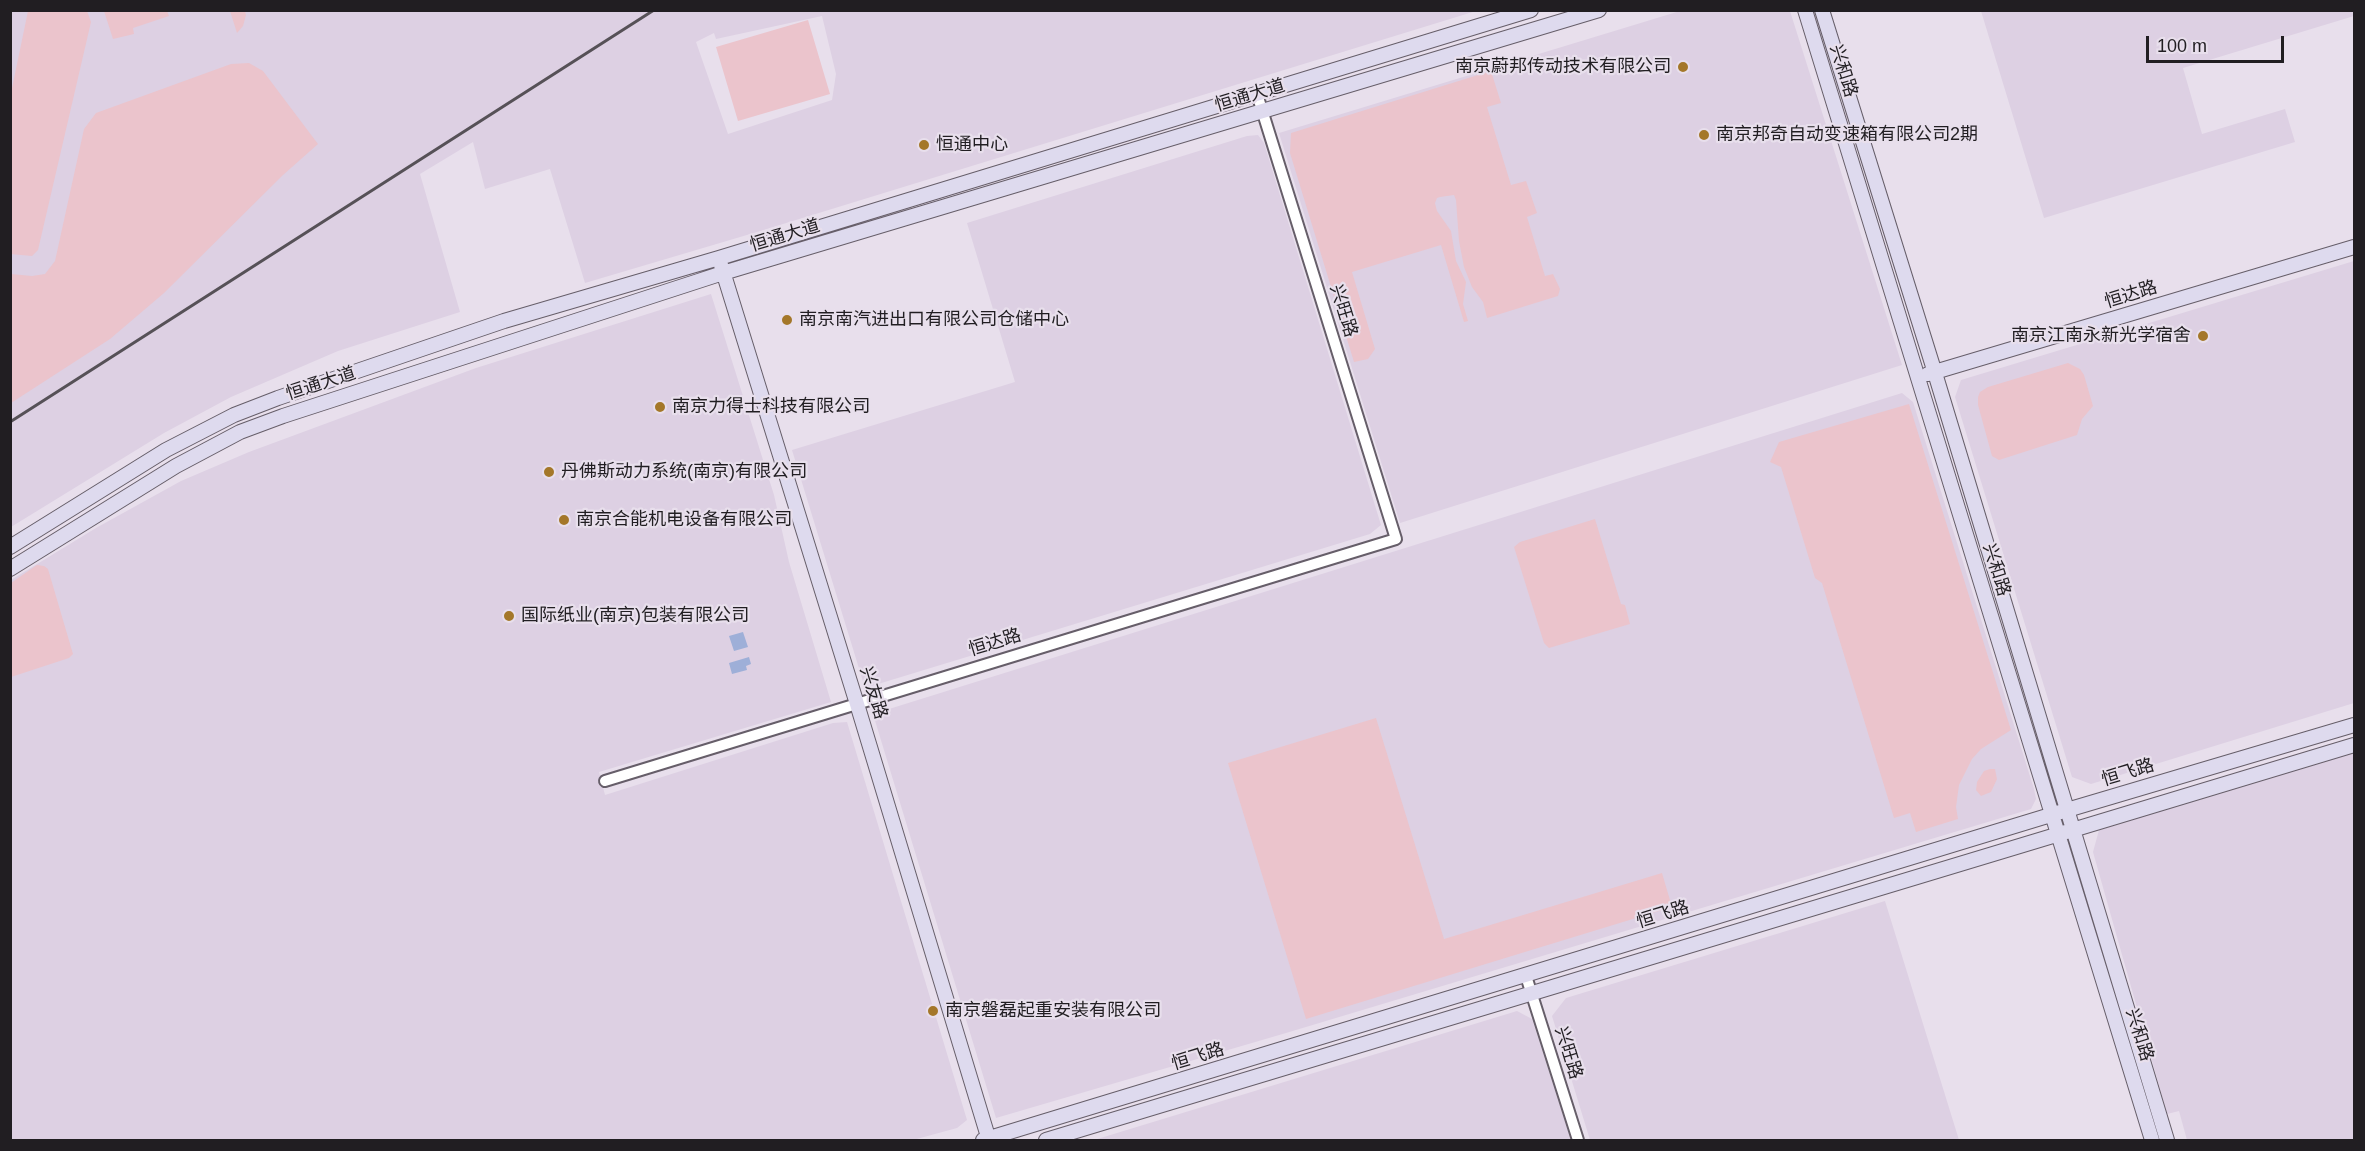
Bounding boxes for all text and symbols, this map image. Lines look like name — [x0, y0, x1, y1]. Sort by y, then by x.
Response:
scale bar — [2149, 24, 2287, 62]
text: 100 m — [2157, 36, 2207, 56]
street label: 兴和路 — [1825, 42, 1861, 100]
place label: 南京蔚邦传动技术有限公司 — [1455, 56, 1671, 78]
marker: 南京蔚邦传动技术有限公司 — [1676, 60, 1690, 74]
street label: 恒通大道 — [1212, 75, 1288, 117]
place label: 南京邦奇自动变速箱有限公司2期 — [1716, 124, 1978, 146]
marker: 南京邦奇自动变速箱有限公司2期 — [1697, 128, 1711, 142]
place label: 恒通中心 — [936, 134, 1008, 156]
marker: 恒通中心 — [917, 138, 931, 152]
street label: 恒通大道 — [747, 215, 823, 257]
street label: 恒达路 — [2102, 277, 2160, 313]
street label: 兴旺路 — [1325, 282, 1361, 340]
place label: 南京南汽进出口有限公司仓储中心 — [799, 309, 1069, 331]
marker: 南京南汽进出口有限公司仓储中心 — [780, 313, 794, 327]
place label: 南京江南永新光学宿舍 — [2011, 325, 2191, 347]
marker: 南京江南永新光学宿舍 — [2196, 329, 2210, 343]
street label: 恒通大道 — [283, 363, 359, 405]
place label: 南京力得士科技有限公司 — [672, 396, 870, 418]
marker: 南京力得士科技有限公司 — [653, 400, 667, 414]
place label: 丹佛斯动力系统(南京)有限公司 — [561, 461, 807, 483]
marker: 丹佛斯动力系统(南京)有限公司 — [542, 465, 556, 479]
place label: 南京合能机电设备有限公司 — [576, 509, 792, 531]
marker: 南京合能机电设备有限公司 — [557, 513, 571, 527]
street label: 兴和路 — [1978, 541, 2014, 599]
place label: 国际纸业(南京)包装有限公司 — [521, 605, 749, 627]
marker: 国际纸业(南京)包装有限公司 — [502, 609, 516, 623]
street label: 恒达路 — [966, 625, 1024, 661]
street label: 兴友路 — [855, 664, 891, 722]
street label: 恒飞路 — [2099, 755, 2157, 791]
street label: 恒飞路 — [1634, 897, 1692, 933]
place label: 南京磐磊起重安装有限公司 — [945, 1000, 1161, 1022]
marker: 南京磐磊起重安装有限公司 — [926, 1004, 940, 1018]
street label: 兴和路 — [2121, 1006, 2157, 1064]
street label: 兴旺路 — [1550, 1024, 1586, 1082]
street label: 恒飞路 — [1169, 1039, 1227, 1075]

